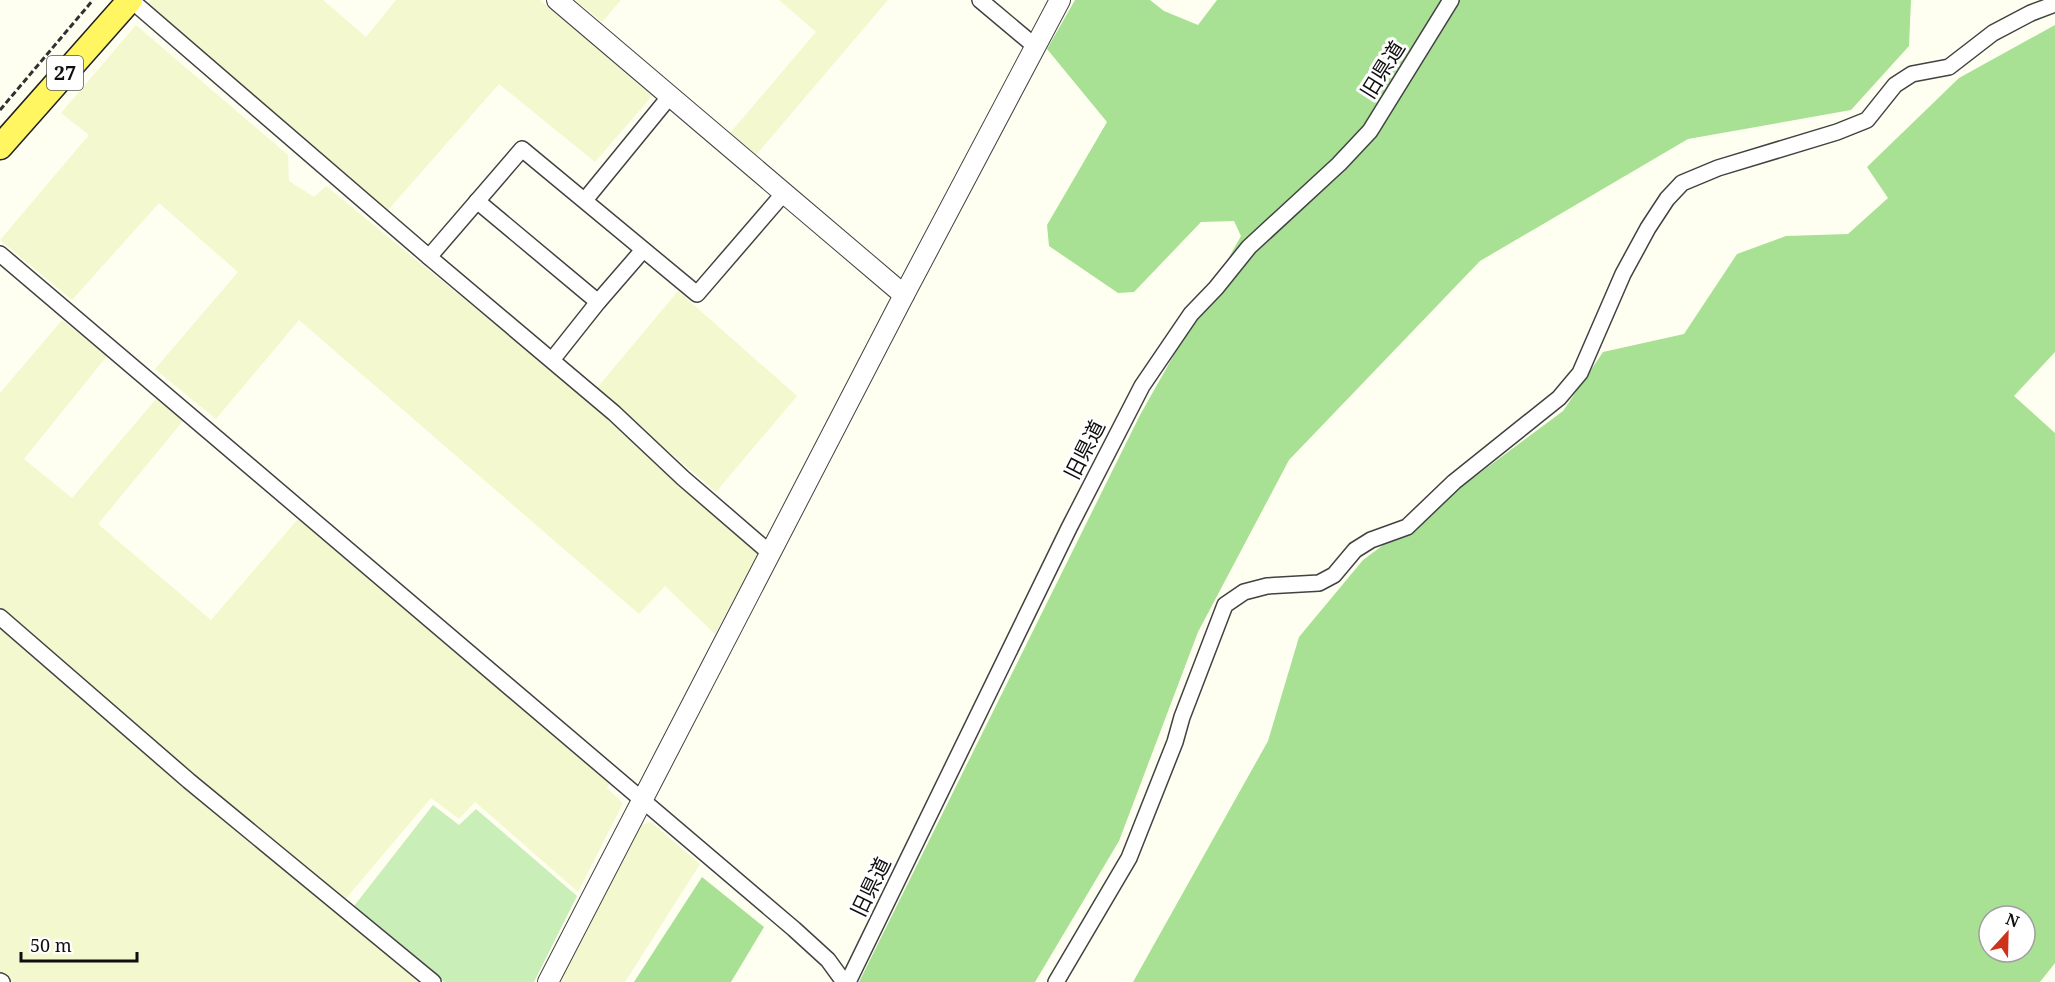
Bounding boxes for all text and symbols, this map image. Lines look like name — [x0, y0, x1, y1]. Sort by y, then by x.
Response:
street label: 旧県道 — [1354, 35, 1411, 104]
road number: 27 — [47, 56, 83, 90]
street label: 旧県道 — [1057, 415, 1111, 484]
street label: 旧県道 — [844, 852, 896, 921]
north arrow — [1977, 904, 2037, 964]
text: N — [2003, 908, 2023, 933]
scale bar — [21, 925, 136, 963]
text: 50 m — [30, 933, 72, 957]

